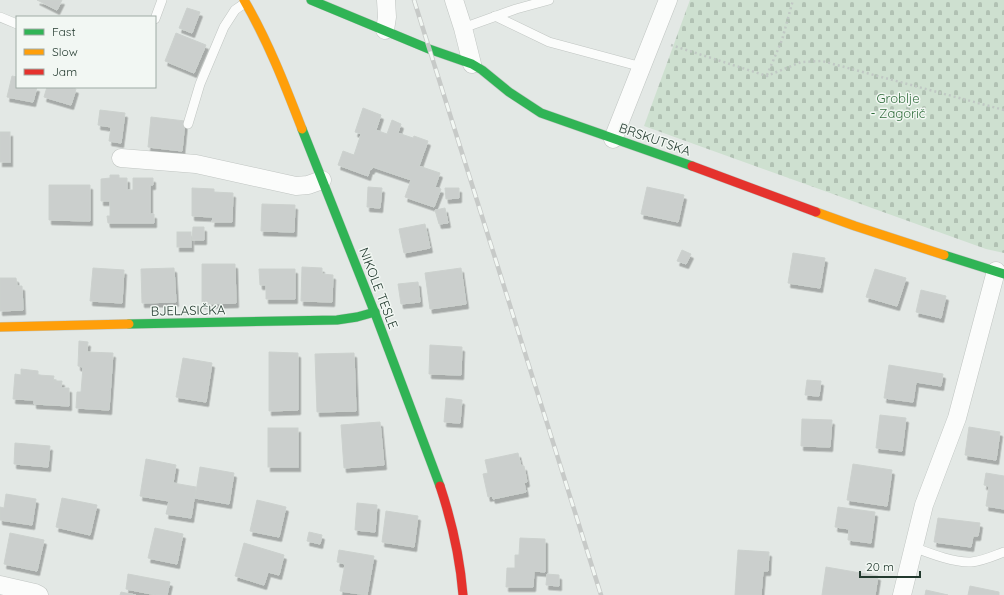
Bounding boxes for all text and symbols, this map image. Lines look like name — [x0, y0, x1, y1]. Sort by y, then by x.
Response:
legend — [16, 16, 156, 88]
text: Fast — [52, 24, 76, 39]
text: Slow — [52, 44, 78, 59]
text: Jam — [52, 64, 77, 79]
park label: Groblje - Zagorič — [870, 90, 926, 121]
street label: BRSKUTSKA — [617, 119, 693, 159]
street label: NIKOLE TESLE — [356, 245, 402, 331]
street label: BJELASIČKA — [150, 301, 226, 319]
scale bar — [860, 553, 920, 579]
text: 20 m — [866, 559, 894, 574]

